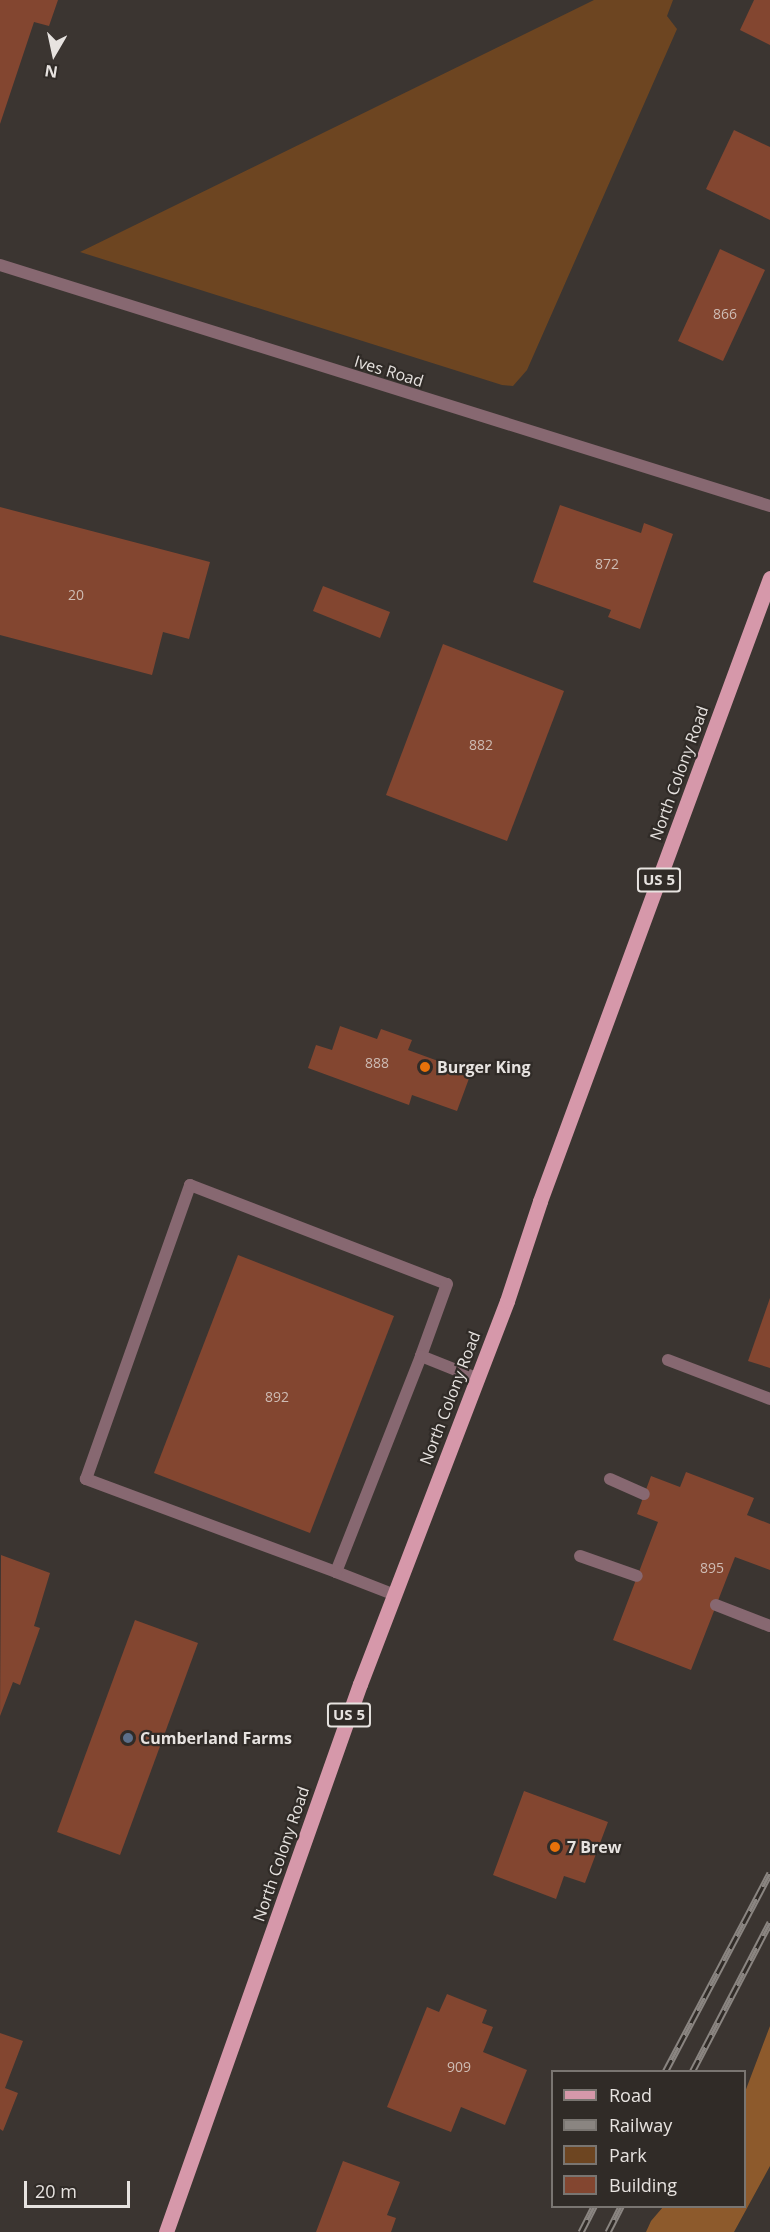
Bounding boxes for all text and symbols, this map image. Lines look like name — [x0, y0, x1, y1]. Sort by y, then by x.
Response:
north arrow — [24, 24, 84, 84]
text: N — [43, 60, 59, 84]
house number: 866 — [713, 306, 737, 322]
street label: Ives Road — [352, 351, 426, 391]
house number: 872 — [595, 556, 619, 572]
house number: 20 — [68, 587, 84, 603]
street label: North Colony Road — [646, 703, 712, 843]
house number: 882 — [469, 737, 493, 753]
road number: US 5 — [636, 868, 682, 892]
house number: 888 — [365, 1055, 389, 1071]
place label: Burger King — [437, 1057, 531, 1077]
marker: Burger King — [418, 1060, 432, 1074]
street label: North Colony Road — [416, 1329, 484, 1467]
house number: 892 — [265, 1389, 289, 1405]
house number: 895 — [700, 1560, 724, 1576]
road number: US 5 — [326, 1703, 372, 1727]
place label: Cumberland Farms — [140, 1728, 292, 1748]
marker: Cumberland Farms — [121, 1731, 135, 1745]
street label: North Colony Road — [249, 1784, 313, 1924]
place label: 7 Brew — [567, 1837, 621, 1857]
marker: 7 Brew — [548, 1840, 562, 1854]
house number: 909 — [447, 2059, 471, 2075]
legend — [551, 2070, 746, 2208]
text: Road — [609, 2083, 652, 2107]
text: Railway — [609, 2113, 672, 2137]
text: Park — [609, 2143, 647, 2167]
scale bar — [27, 2169, 134, 2207]
text: Building — [609, 2173, 677, 2197]
text: 20 m — [35, 2179, 77, 2203]

